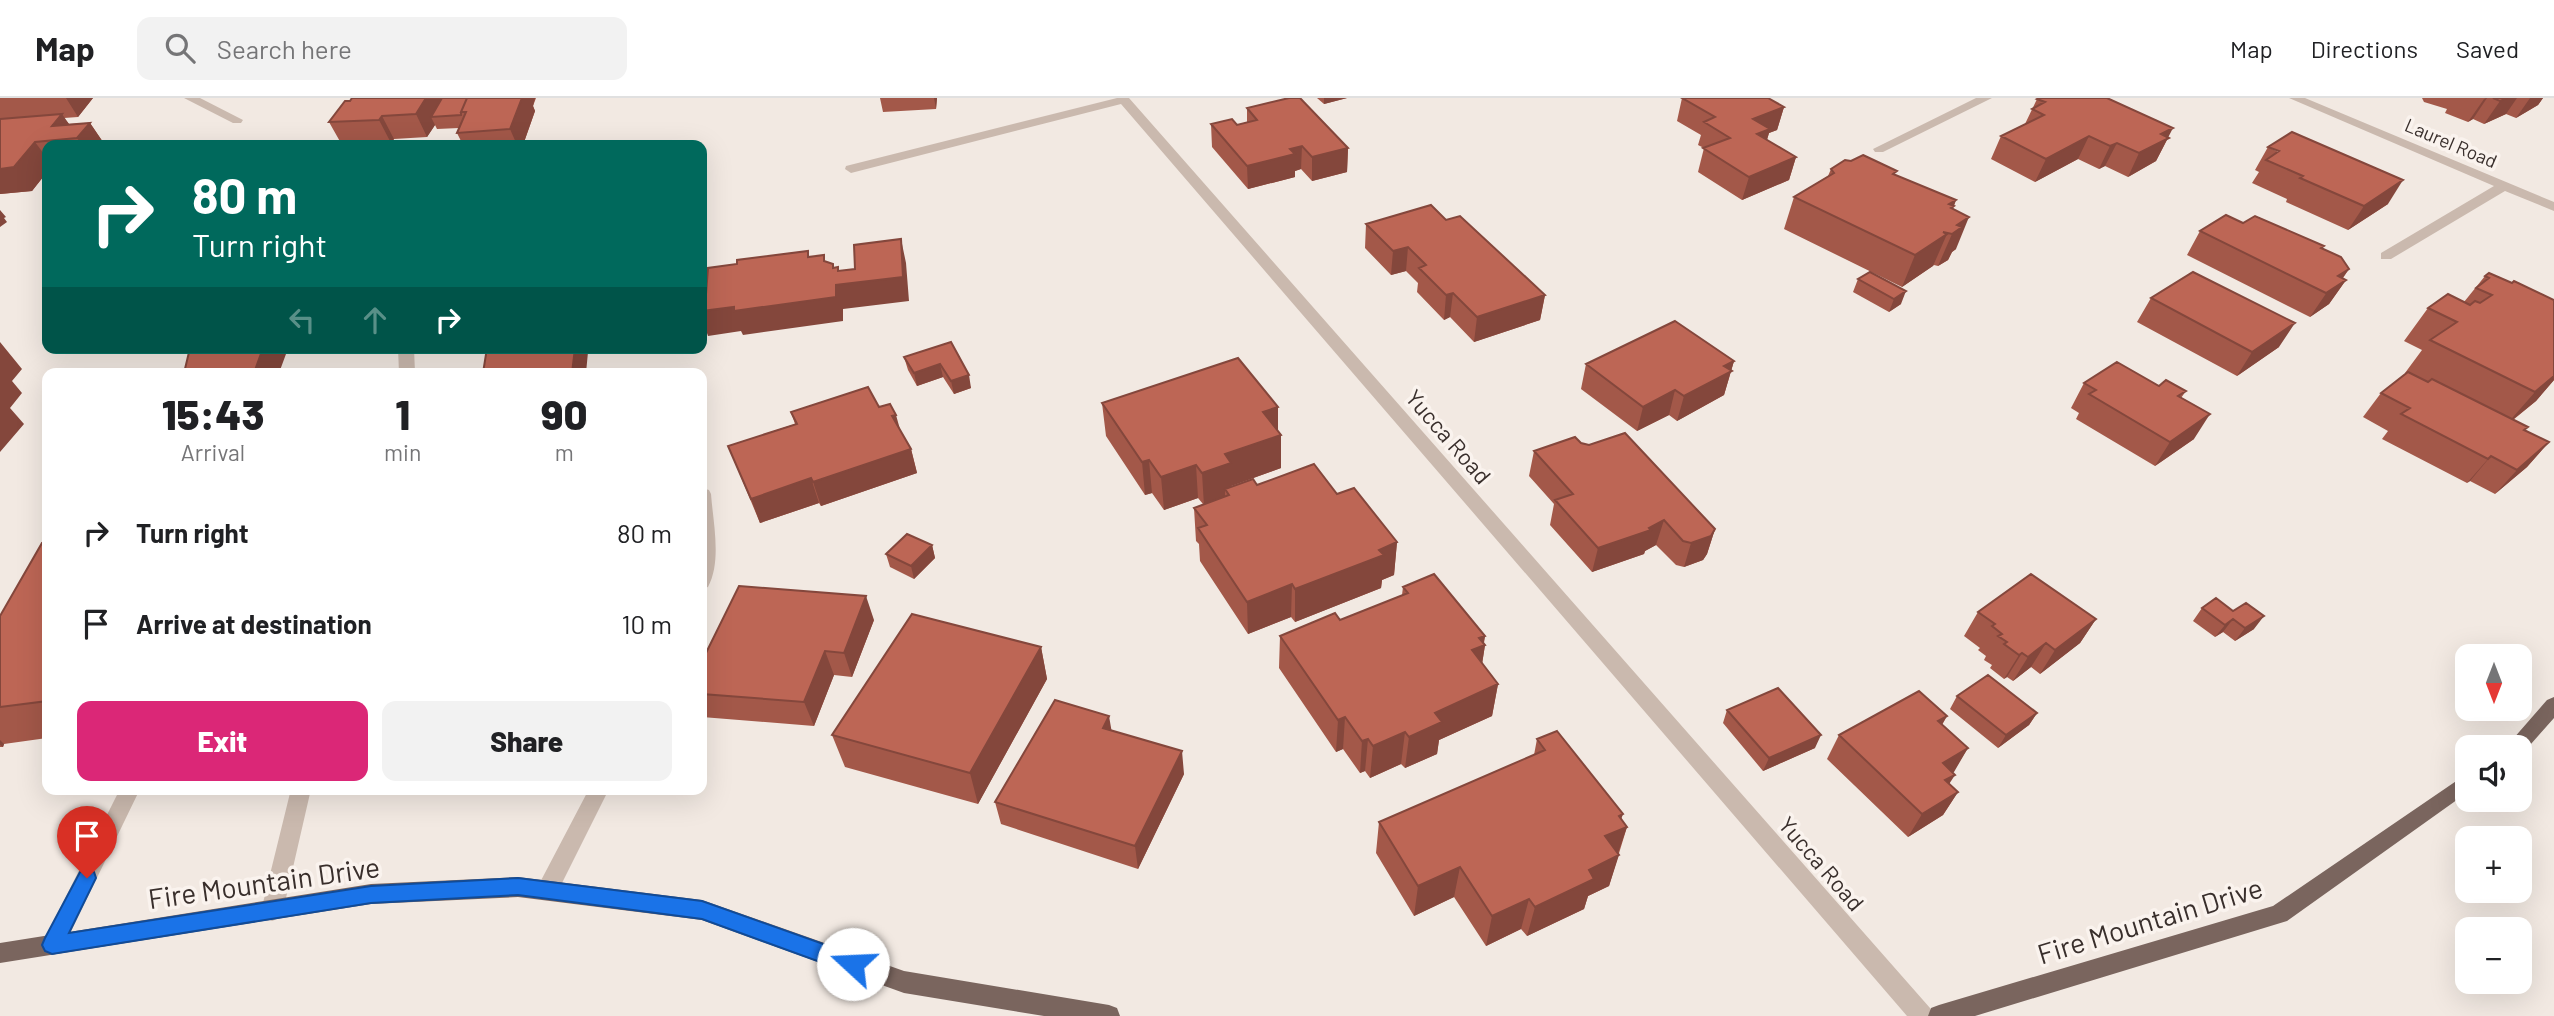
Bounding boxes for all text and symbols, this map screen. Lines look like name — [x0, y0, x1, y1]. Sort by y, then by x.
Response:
search box — [137, 17, 627, 80]
text: Map — [35, 28, 95, 68]
icon: search — [161, 29, 199, 67]
text: Search here — [217, 33, 352, 64]
text: Map — [2230, 34, 2273, 63]
text: Directions — [2311, 34, 2418, 63]
text: Saved — [2456, 34, 2519, 63]
street label: Laurel Road — [2402, 113, 2501, 172]
text: 80 m — [192, 165, 297, 224]
icon: right — [77, 168, 168, 259]
text: Turn right — [192, 225, 327, 263]
icon: left — [283, 301, 321, 339]
icon: ahead — [356, 301, 394, 339]
icon: right — [429, 301, 467, 339]
street label: Yucca Road — [1400, 383, 1497, 489]
text: 15:43 — [162, 388, 264, 438]
text: 1 — [395, 388, 410, 438]
text: 90 — [541, 388, 587, 438]
text: Arrival — [181, 438, 245, 466]
text: min — [384, 438, 421, 466]
text: m — [555, 438, 574, 466]
icon: right — [77, 514, 115, 552]
text: Turn right — [136, 517, 249, 548]
text: 80 m — [617, 517, 672, 548]
icon: arrive — [77, 605, 115, 643]
text: Arrive at destination — [136, 608, 372, 639]
text: 10 m — [622, 608, 672, 639]
north arrow — [2455, 644, 2532, 721]
map controls — [2455, 644, 2532, 994]
button: Exit — [77, 701, 368, 781]
button: Share — [382, 701, 672, 781]
button: sound — [2455, 735, 2532, 812]
pin — [57, 806, 117, 878]
street label: Yucca Road — [1773, 810, 1870, 916]
icon: arrive — [68, 817, 106, 855]
button: + — [2455, 826, 2532, 903]
street label: Fire Mountain Drive — [146, 849, 382, 915]
street label: Fire Mountain Drive — [2033, 870, 2266, 970]
button: − — [2455, 917, 2532, 994]
position arrow — [816, 927, 890, 1001]

